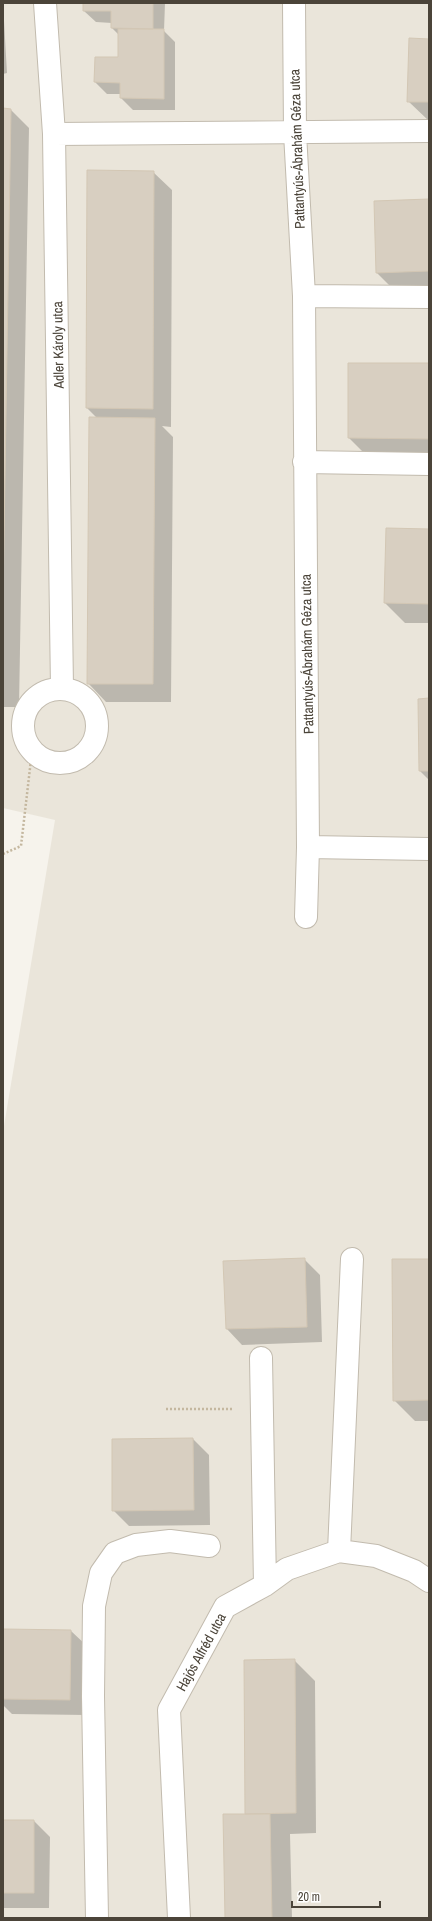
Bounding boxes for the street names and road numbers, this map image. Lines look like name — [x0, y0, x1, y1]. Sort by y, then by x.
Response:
street label: Pattantyús-Ábrahám Géza utca — [285, 68, 309, 229]
street label: Adler Károly utca — [48, 301, 68, 390]
street label: Pattantyús-Ábrahám Géza utca — [297, 573, 317, 734]
street label: Hajós Alfréd utca — [172, 1609, 230, 1694]

